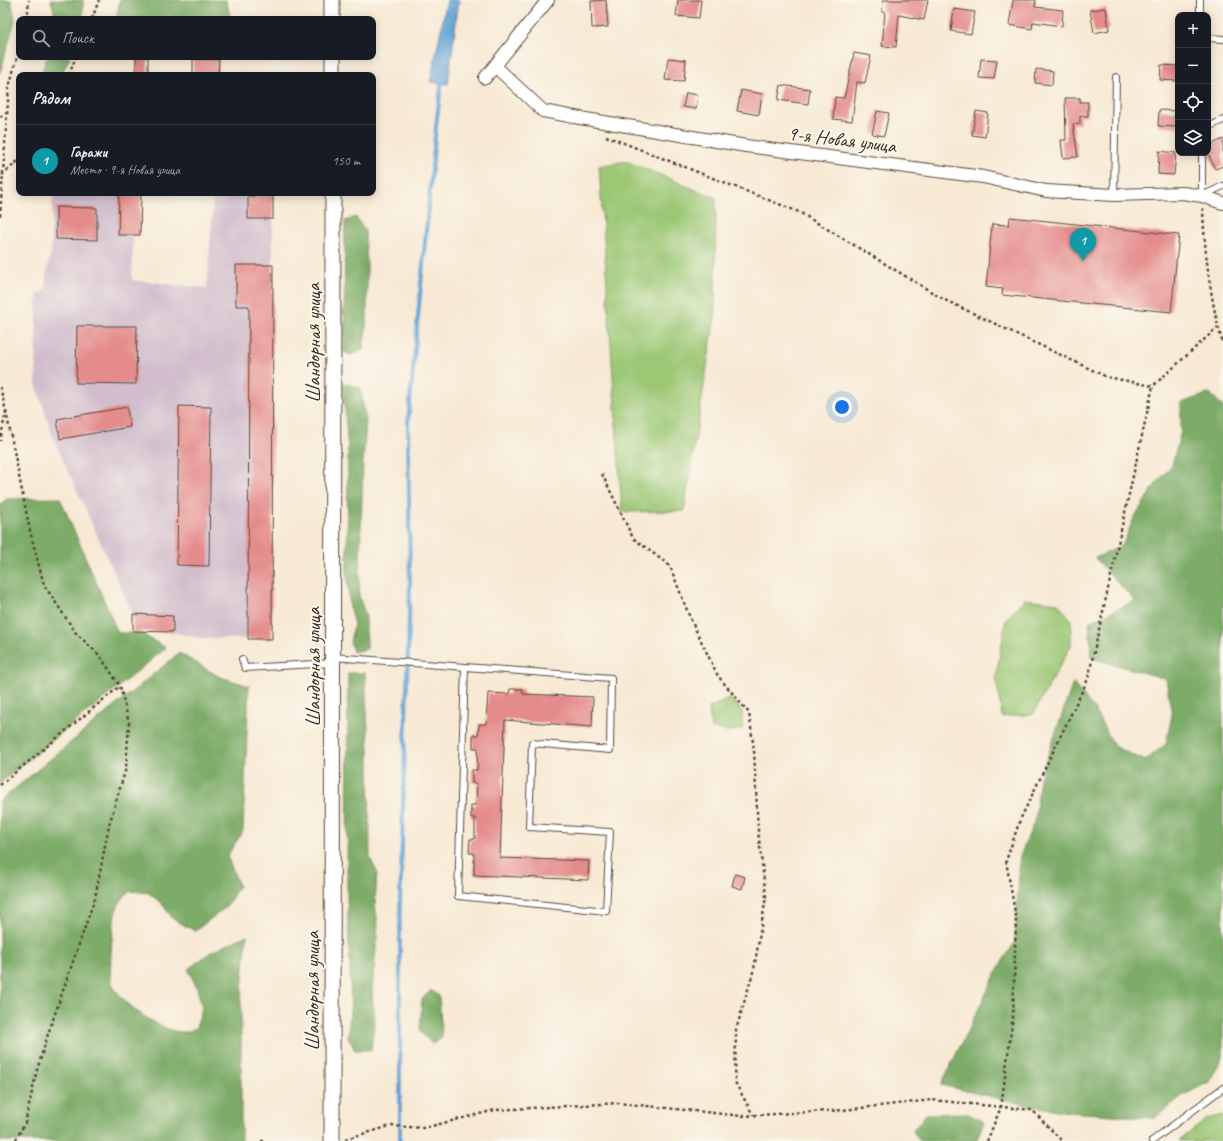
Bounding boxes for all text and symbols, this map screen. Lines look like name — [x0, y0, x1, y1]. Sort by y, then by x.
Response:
map controls — [1175, 12, 1211, 156]
button: + — [1175, 12, 1211, 48]
search box — [16, 16, 376, 60]
icon: search — [30, 27, 52, 49]
text: Поиск — [62, 29, 94, 48]
button: − — [1175, 48, 1211, 84]
button: locate — [1175, 84, 1211, 120]
text: Рядом — [32, 88, 70, 109]
street label: 9-я Новая улица — [786, 120, 899, 159]
button: layers — [1175, 120, 1211, 156]
text: Гаражи — [70, 143, 107, 162]
text: 1 — [42, 153, 48, 169]
text: 150 m — [332, 153, 360, 169]
text: Место · 9-я Новая улица — [70, 162, 180, 178]
pin: 1 — [1070, 228, 1096, 261]
street label: Шандорная улица — [301, 282, 326, 403]
your location — [832, 397, 852, 417]
street label: Шандорная улица — [301, 606, 326, 727]
street label: Шандорная улица — [300, 930, 325, 1051]

